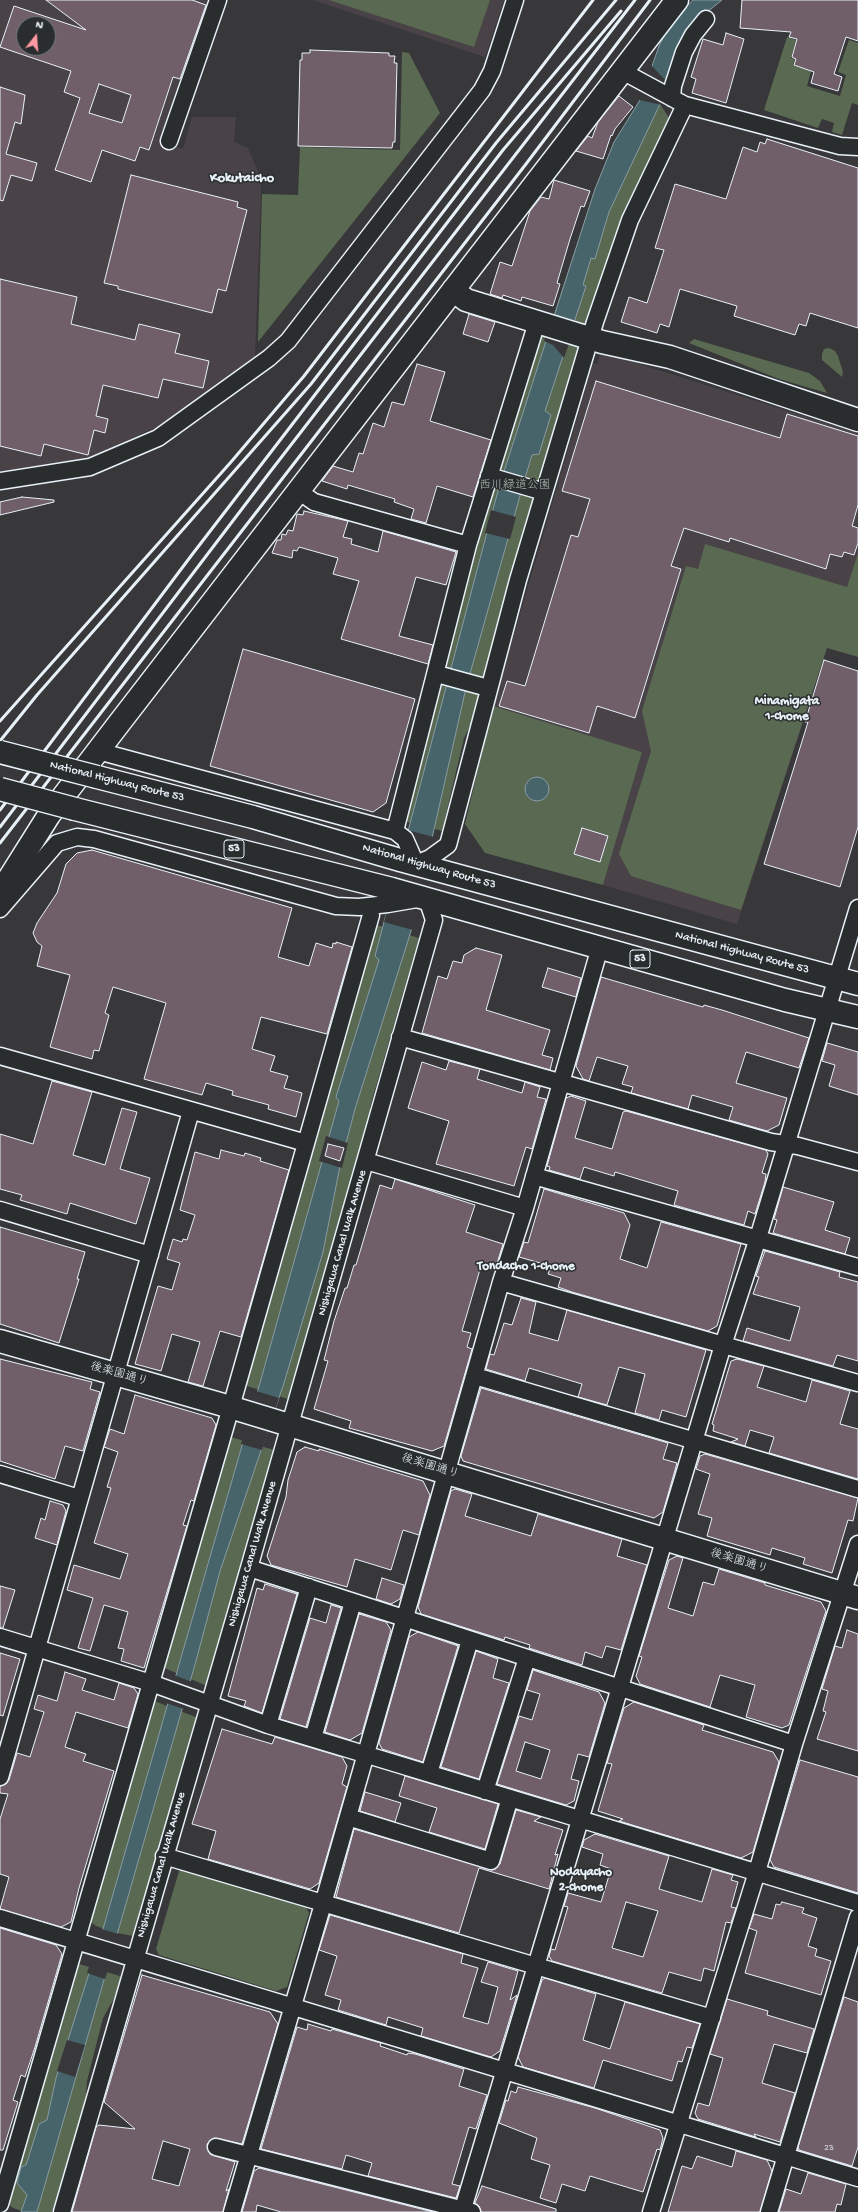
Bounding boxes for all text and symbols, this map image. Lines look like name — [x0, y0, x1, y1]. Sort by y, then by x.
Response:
north arrow — [16, 16, 56, 56]
text: N — [34, 19, 44, 32]
district label: Kokutaicho — [210, 171, 274, 187]
park label: 西川緑道公園 — [479, 479, 551, 493]
district label: Minamigata 1-chome — [755, 694, 819, 725]
street label: National Highway Route 53 — [48, 758, 186, 806]
road number: 53 — [224, 840, 244, 858]
street label: National Highway Route 53 — [361, 841, 497, 893]
street label: National Highway Route 53 — [673, 928, 811, 978]
road number: 53 — [630, 950, 650, 968]
street label: Nishigawa Canal Walk Avenue — [315, 1168, 371, 1318]
district label: Tondacho 1-chome — [477, 1259, 575, 1275]
street label: 後楽園通り — [88, 1360, 150, 1390]
street label: 後楽園通り — [399, 1451, 461, 1483]
street label: Nishigawa Canal Walk Avenue — [225, 1479, 281, 1629]
street label: 後楽園通り — [708, 1546, 770, 1578]
street label: Nishigawa Canal Walk Avenue — [134, 1790, 190, 1940]
district label: Nodayacho 2-chome — [550, 1865, 612, 1896]
house number: 23 — [824, 2142, 834, 2154]

